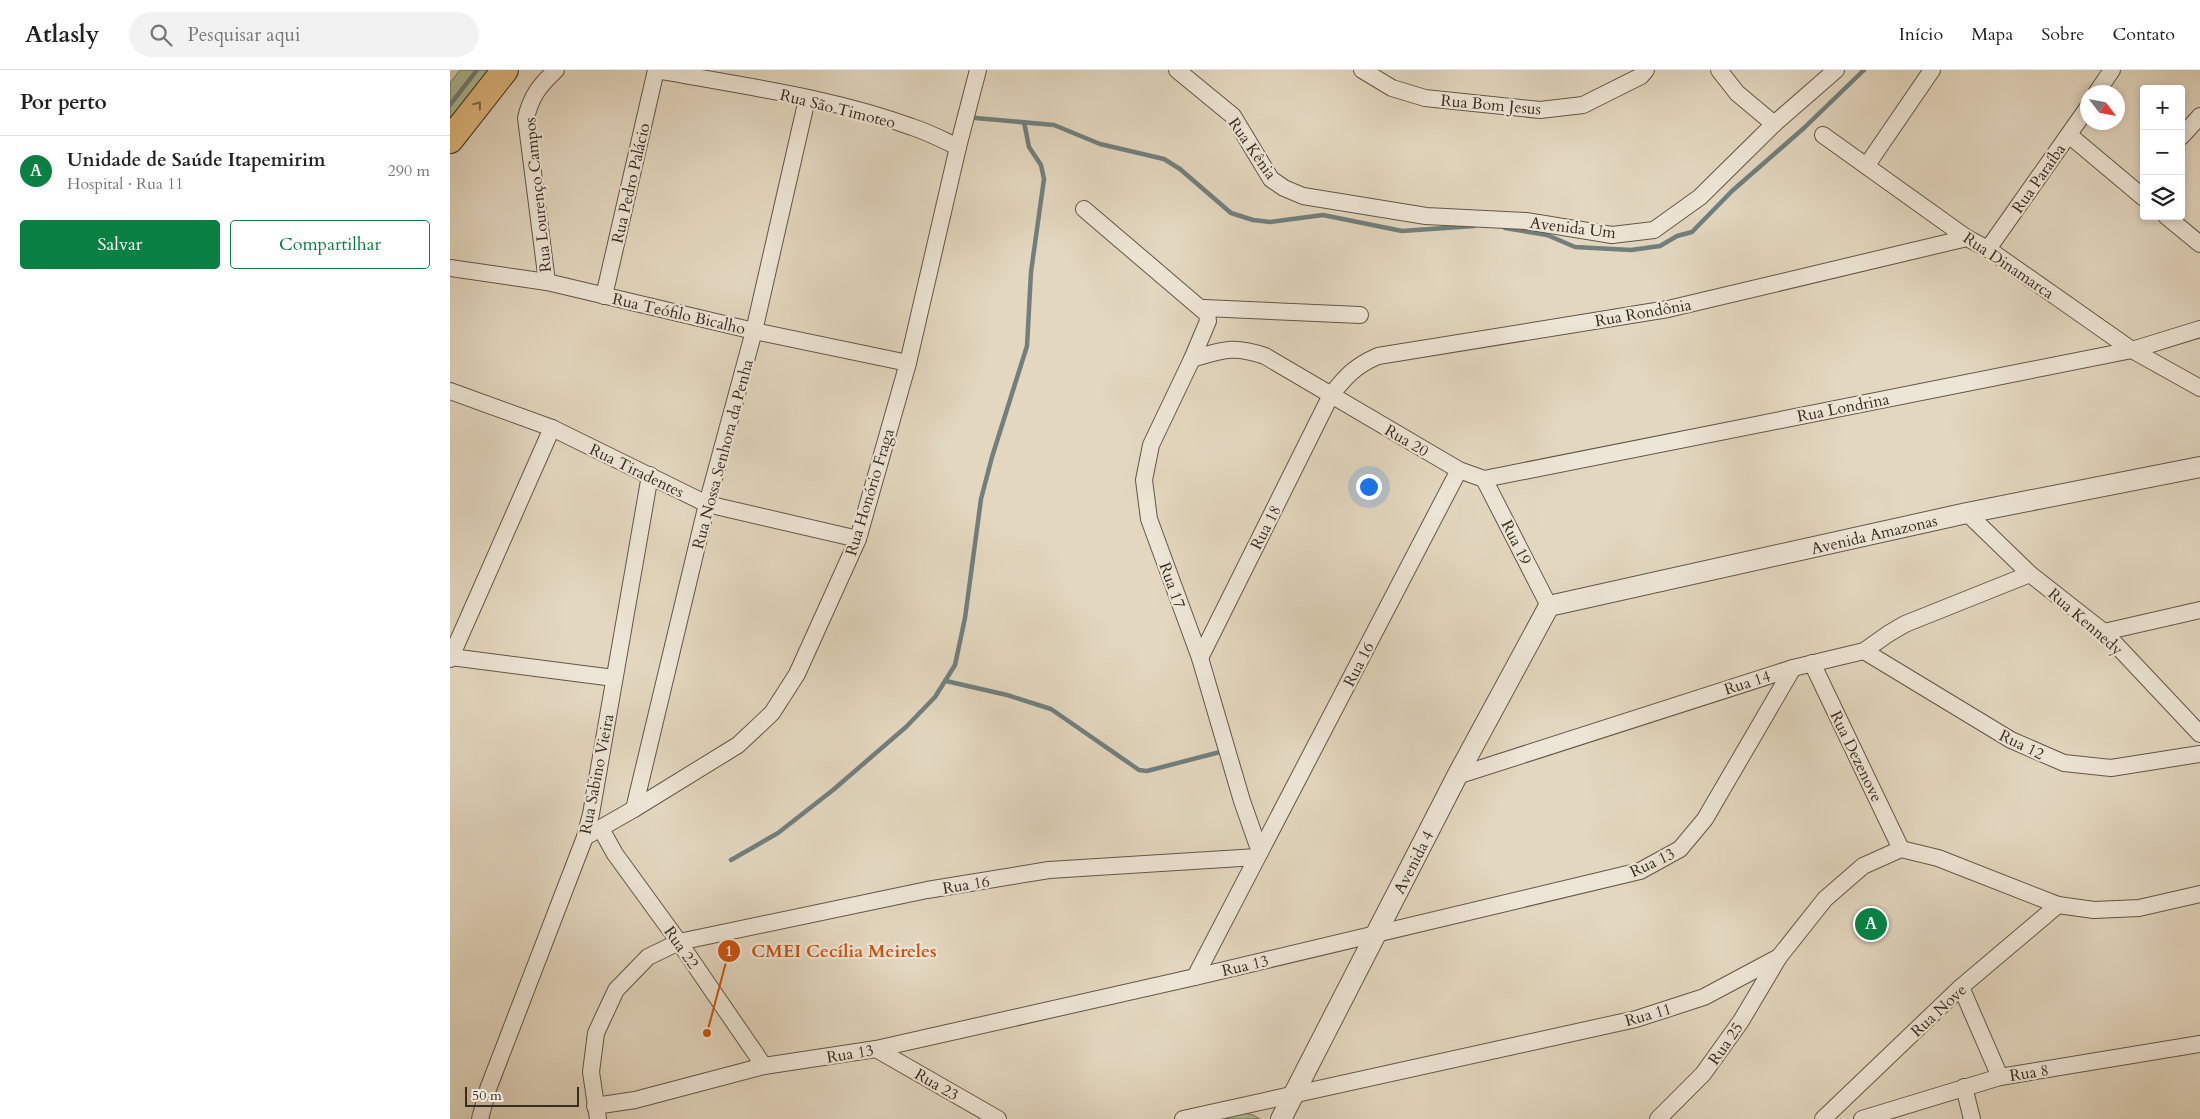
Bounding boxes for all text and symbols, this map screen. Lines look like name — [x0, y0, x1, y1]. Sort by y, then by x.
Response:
search box — [129, 12, 479, 57]
text: Atlasly — [25, 18, 99, 51]
icon: search — [147, 21, 175, 49]
text: Pesquisar aqui — [187, 22, 300, 48]
text: Início — [1899, 22, 1943, 47]
text: Mapa — [1971, 22, 2013, 47]
text: Sobre — [2041, 22, 2084, 47]
text: Contato — [2112, 22, 2175, 47]
street label: Rua São Timoteo — [778, 84, 898, 134]
north arrow — [2080, 85, 2125, 130]
map controls — [2140, 85, 2185, 220]
button: + — [2140, 85, 2185, 130]
text: Por perto — [20, 88, 107, 117]
street label: Rua Bom Jesus — [1440, 90, 1542, 120]
one-way arrow — [472, 102, 480, 111]
street label: Rua Kênia — [1223, 113, 1282, 184]
street label: Rua Lourenço Campos — [519, 116, 557, 274]
street label: Rua Pedro Palácio — [606, 121, 656, 246]
button: − — [2140, 130, 2185, 175]
street label: Rua Paraíba — [2007, 139, 2071, 218]
text: Unidade de Saúde Itapemirim — [67, 147, 325, 173]
text: A — [30, 160, 42, 182]
text: 290 m — [388, 160, 430, 182]
text: Hospital · Rua 11 — [67, 173, 184, 195]
button: layers — [2140, 175, 2185, 220]
street label: Avenida Um — [1529, 212, 1618, 244]
button: Salvar — [20, 220, 220, 269]
button: Compartilhar — [230, 220, 430, 269]
street label: Rua Dinamarca — [1959, 227, 2058, 304]
street label: Rua Teófilo Bicalho — [610, 288, 748, 340]
street label: Rua Rondônia — [1593, 294, 1693, 332]
street label: Rua Nossa Senhora da Penha — [687, 357, 759, 551]
street label: Rua Londrina — [1795, 388, 1891, 428]
street label: Rua 20 — [1380, 419, 1433, 462]
street label: Rua Honório Fraga — [840, 426, 900, 559]
street label: Rua Tiradentes — [586, 439, 687, 503]
your location — [1356, 474, 1382, 500]
street label: Rua 18 — [1245, 501, 1286, 554]
street label: Avenida Amazonas — [1809, 510, 1940, 560]
street label: Rua 19 — [1496, 516, 1537, 569]
street label: Rua 17 — [1154, 559, 1191, 611]
street label: Rua Kennedy — [2043, 583, 2128, 661]
street label: Rua 16 — [1338, 638, 1379, 691]
street label: Rua 14 — [1721, 665, 1773, 701]
street label: Rua Dezenove — [1825, 707, 1888, 806]
street label: Rua Sabino Vieira — [575, 712, 619, 836]
street label: Rua 12 — [1995, 725, 2048, 765]
street label: Avenida 4 — [1389, 827, 1439, 898]
street label: Rua 13 — [1626, 843, 1679, 883]
street label: Rua 16 — [941, 870, 991, 900]
pin: A — [1855, 905, 1887, 943]
street label: Rua 22 — [659, 922, 704, 973]
callout: CMEI Cecília Meireles — [716, 935, 947, 968]
text: CMEI Cecília Meireles — [751, 939, 937, 964]
text: 1 — [725, 941, 733, 961]
street label: Rua 13 — [1220, 950, 1271, 982]
street label: Rua Nove — [1906, 979, 1971, 1042]
street label: Rua 11 — [1622, 998, 1674, 1032]
street label: Rua 25 — [1703, 1018, 1748, 1069]
street label: Rua 13 — [825, 1039, 875, 1069]
street label: Rua 8 — [2008, 1059, 2050, 1087]
street label: Rua 23 — [910, 1063, 963, 1106]
scale bar — [465, 1084, 579, 1107]
text: 50 m — [472, 1086, 502, 1105]

